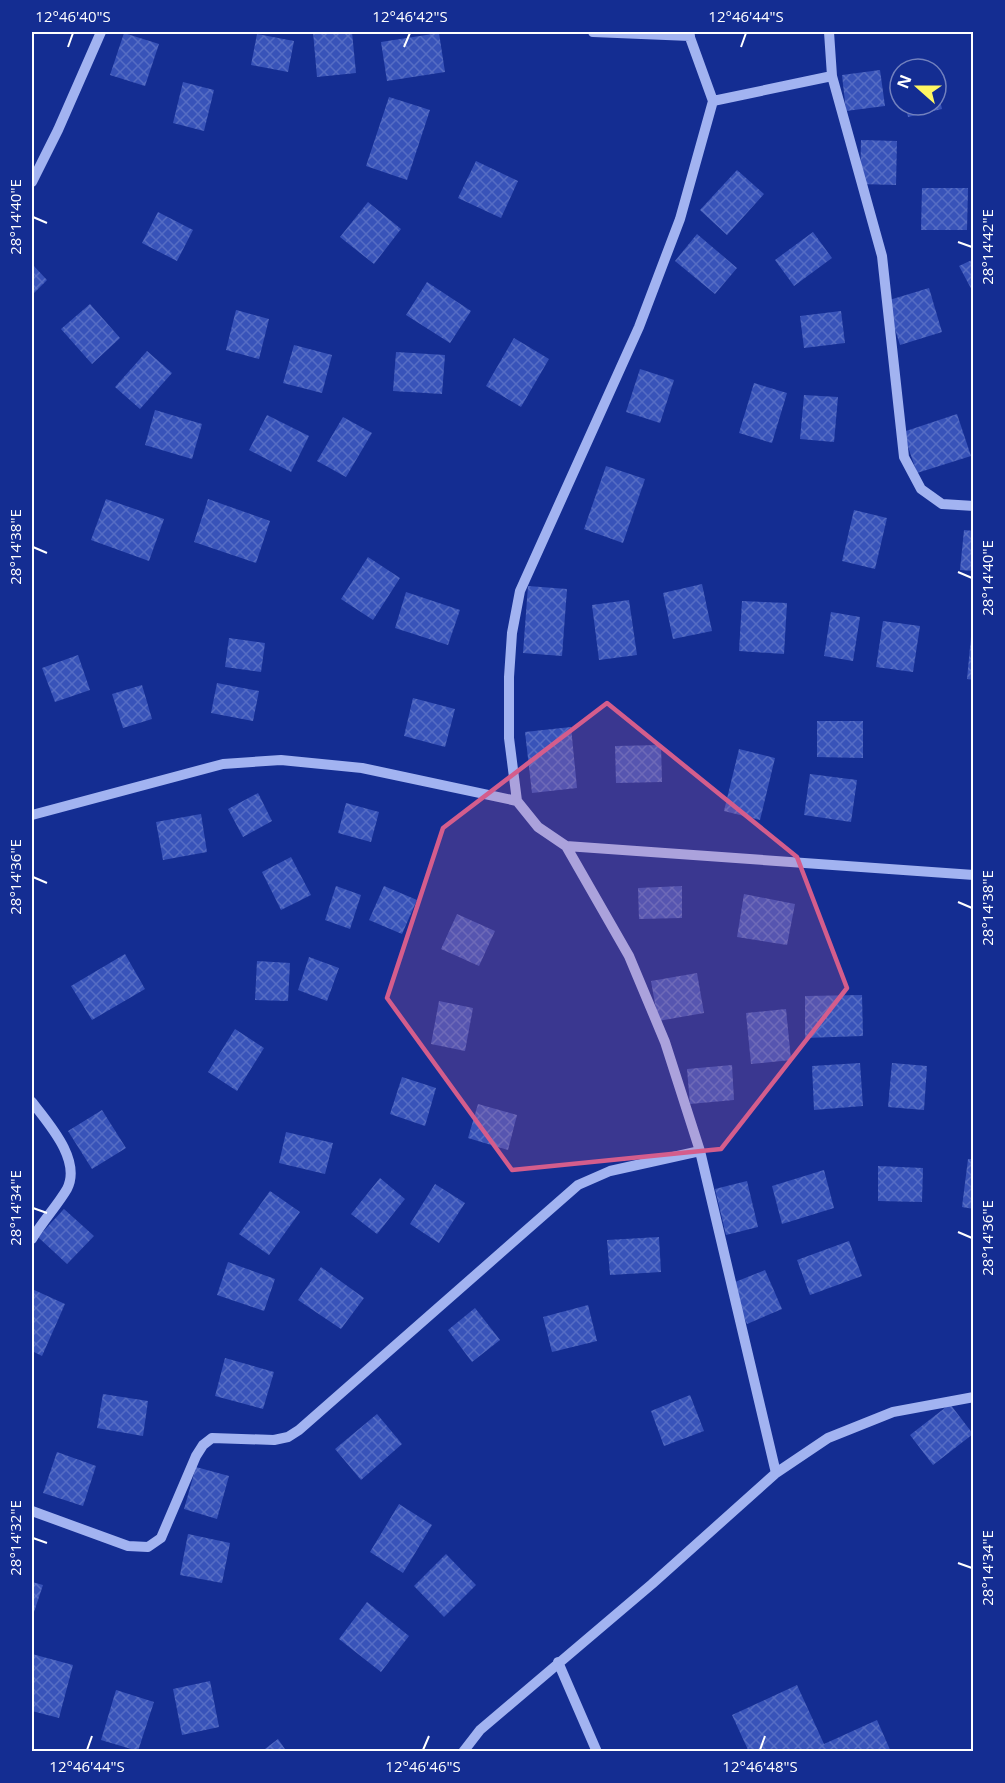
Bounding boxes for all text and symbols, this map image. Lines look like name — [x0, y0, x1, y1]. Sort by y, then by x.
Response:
text: 12°46'40"S — [35, 6, 111, 26]
text: 12°46'42"S — [372, 6, 448, 26]
text: 12°46'44"S — [708, 6, 784, 26]
north arrow — [888, 57, 948, 117]
text: N — [891, 72, 917, 92]
text: 28°14'40"E — [5, 179, 25, 255]
text: 28°14'42"E — [977, 209, 997, 285]
text: 28°14'38"E — [5, 509, 25, 585]
text: 28°14'40"E — [977, 540, 997, 616]
text: 28°14'36"E — [5, 839, 25, 915]
text: 28°14'38"E — [977, 870, 997, 946]
text: 28°14'34"E — [5, 1170, 25, 1246]
text: 28°14'36"E — [977, 1200, 997, 1276]
text: 28°14'32"E — [5, 1500, 25, 1576]
text: 28°14'34"E — [977, 1530, 997, 1606]
text: 12°46'44"S — [49, 1756, 125, 1776]
text: 12°46'46"S — [385, 1756, 461, 1776]
text: 12°46'48"S — [722, 1756, 798, 1776]

